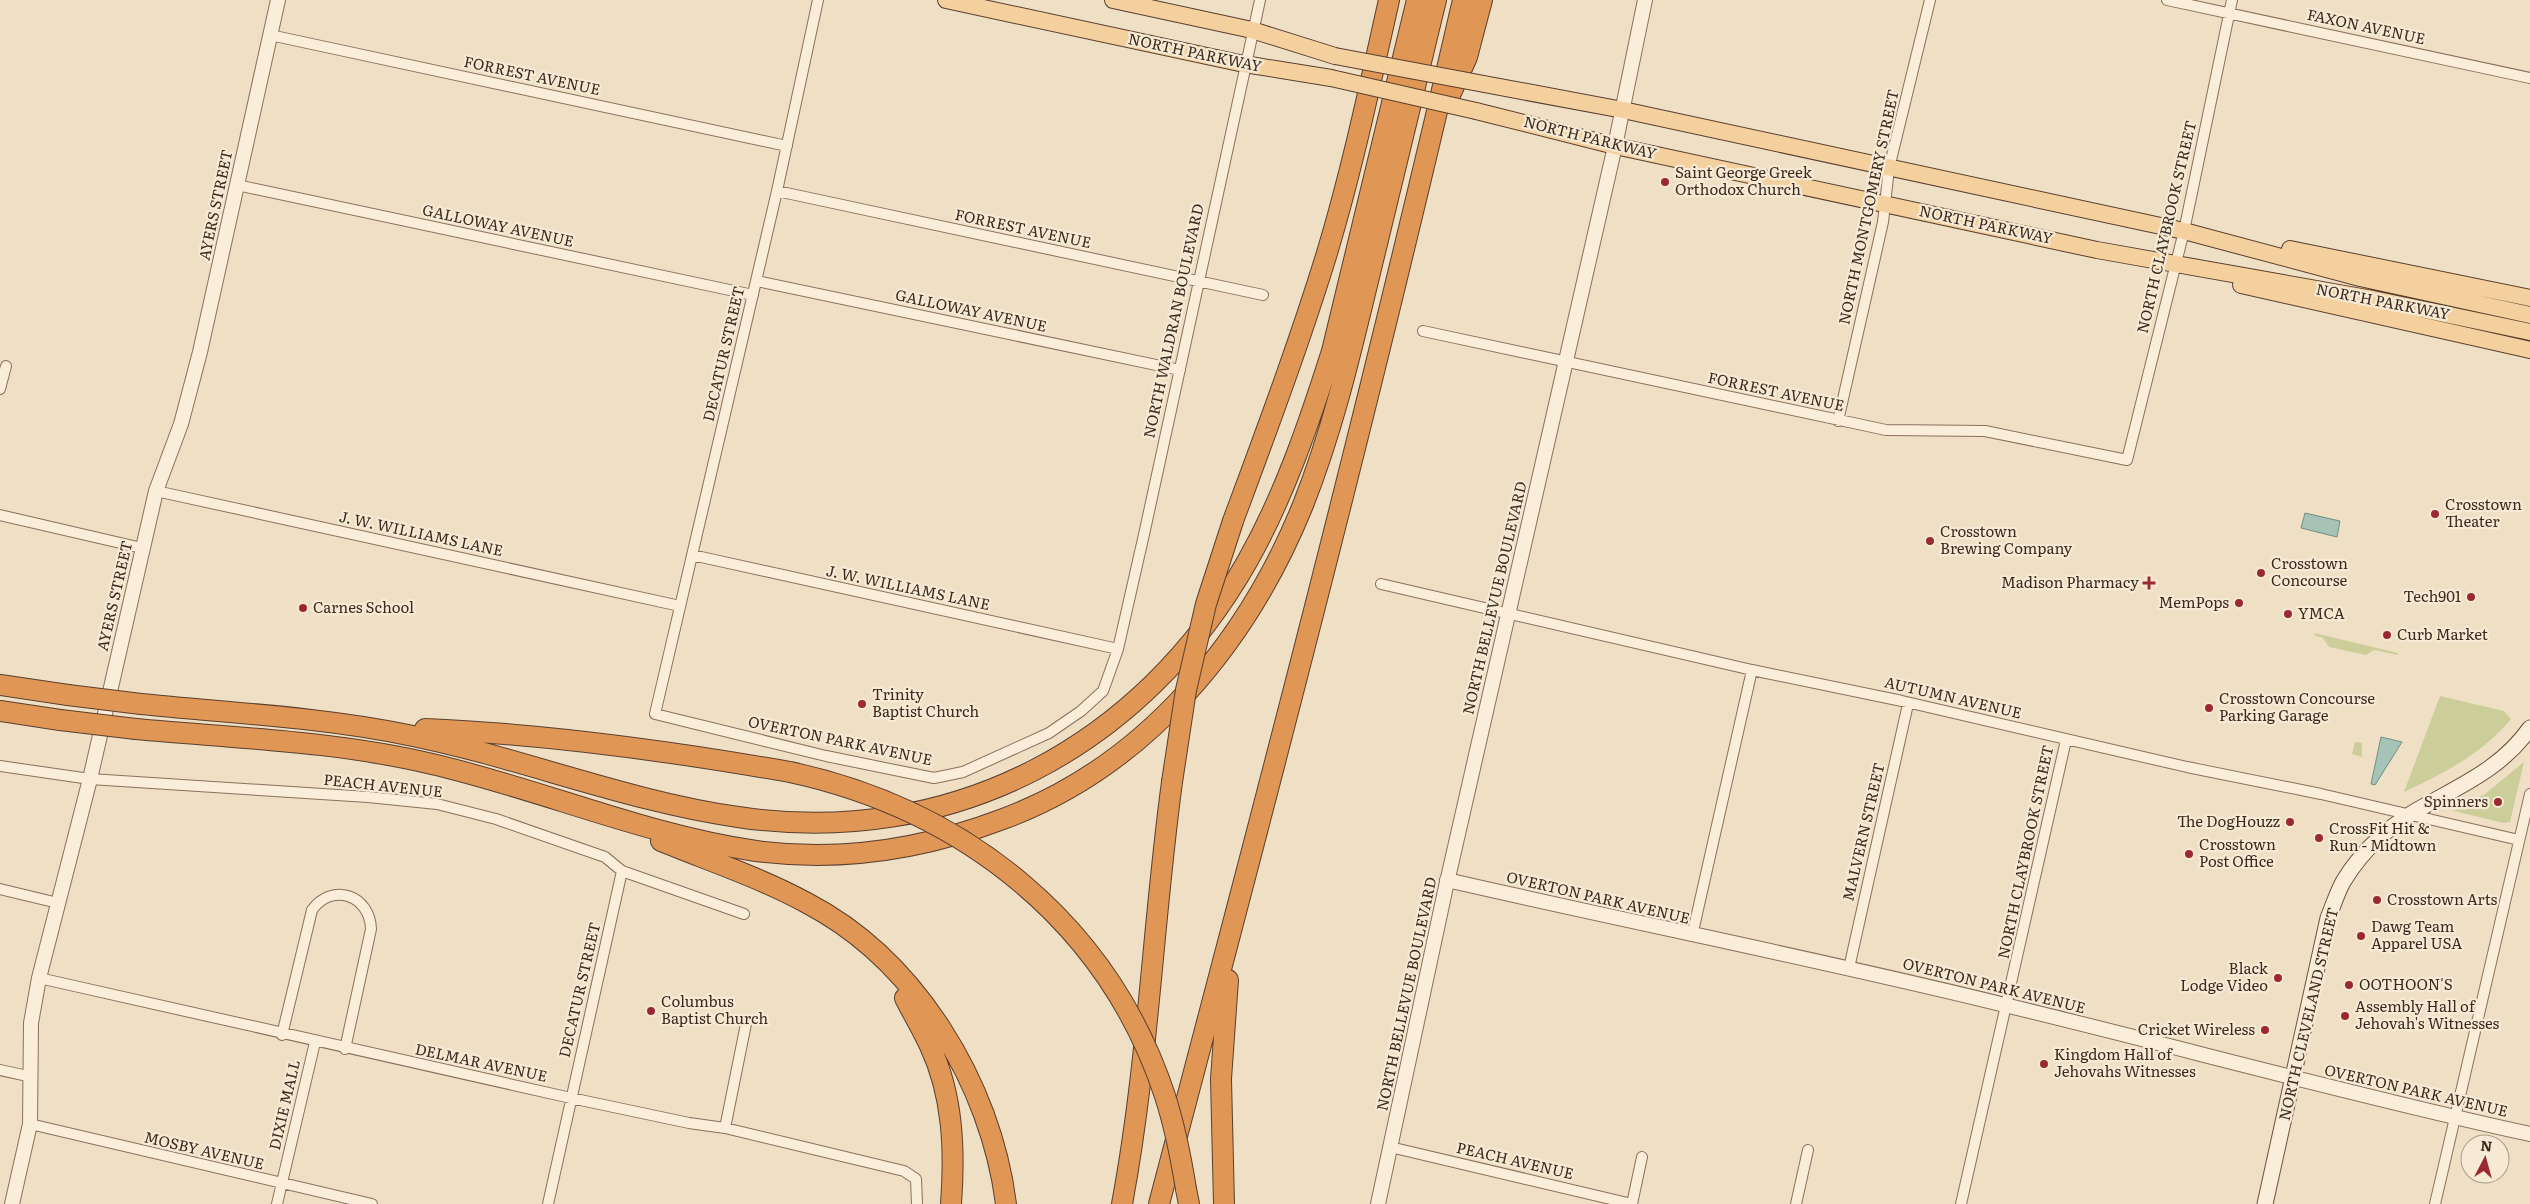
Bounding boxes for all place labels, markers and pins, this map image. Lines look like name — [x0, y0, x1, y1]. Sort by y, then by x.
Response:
place label: Saint George Greek Orthodox Church — [1675, 160, 1813, 200]
marker: Saint George Greek Orthodox Church — [1659, 176, 1671, 188]
place label: Crosstown Theater — [2445, 492, 2522, 532]
marker: Crosstown Theater — [2429, 508, 2441, 520]
place label: Crosstown Brewing Company — [1940, 519, 2072, 559]
marker: Crosstown Brewing Company — [1924, 535, 1936, 547]
place label: Crosstown Concourse — [2271, 551, 2348, 591]
marker: Crosstown Concourse — [2255, 567, 2267, 579]
place label: Madison Pharmacy — [2001, 570, 2139, 593]
marker: Madison Pharmacy — [2143, 577, 2155, 589]
place label: Tech901 — [2403, 584, 2461, 607]
place label: MemPops — [2159, 590, 2229, 613]
marker: Tech901 — [2465, 591, 2477, 603]
place label: Carnes School — [313, 595, 414, 618]
marker: MemPops — [2233, 597, 2245, 609]
place label: YMCA — [2298, 601, 2345, 624]
marker: Carnes School — [297, 602, 309, 614]
marker: YMCA — [2282, 608, 2294, 620]
place label: Curb Market — [2397, 622, 2488, 645]
marker: Curb Market — [2381, 629, 2393, 641]
place label: Trinity Baptist Church — [872, 682, 979, 722]
place label: Crosstown Concourse Parking Garage — [2219, 686, 2375, 726]
marker: Trinity Baptist Church — [856, 698, 868, 710]
marker: Crosstown Concourse Parking Garage — [2203, 702, 2215, 714]
place label: Spinners — [2424, 789, 2488, 812]
marker: Spinners — [2492, 796, 2504, 808]
place label: The DogHouzz — [2177, 809, 2280, 832]
marker: The DogHouzz — [2284, 816, 2296, 828]
place label: CrossFit Hit & Run - Midtown — [2329, 816, 2436, 856]
place label: Crosstown Post Office — [2199, 832, 2276, 872]
marker: CrossFit Hit & Run - Midtown — [2313, 832, 2325, 844]
marker: Crosstown Post Office — [2183, 848, 2195, 860]
place label: Crosstown Arts — [2387, 887, 2497, 910]
marker: Crosstown Arts — [2371, 894, 2383, 906]
place label: Dawg Team Apparel USA — [2371, 914, 2462, 954]
marker: Dawg Team Apparel USA — [2355, 930, 2367, 942]
place label: Black Lodge Video — [2180, 956, 2269, 996]
marker: Black Lodge Video — [2272, 972, 2284, 984]
place label: OOTHOON'S — [2359, 972, 2453, 995]
marker: OOTHOON'S — [2343, 979, 2355, 991]
place label: Columbus Baptist Church — [661, 989, 768, 1029]
place label: Assembly Hall of Jehovah's Witnesses — [2355, 994, 2500, 1034]
marker: Columbus Baptist Church — [645, 1005, 657, 1017]
marker: Assembly Hall of Jehovah's Witnesses — [2339, 1010, 2351, 1022]
place label: Cricket Wireless — [2138, 1017, 2255, 1040]
marker: Cricket Wireless — [2259, 1024, 2271, 1036]
place label: Kingdom Hall of Jehovahs Witnesses — [2054, 1042, 2196, 1082]
marker: Kingdom Hall of Jehovahs Witnesses — [2038, 1058, 2050, 1070]

